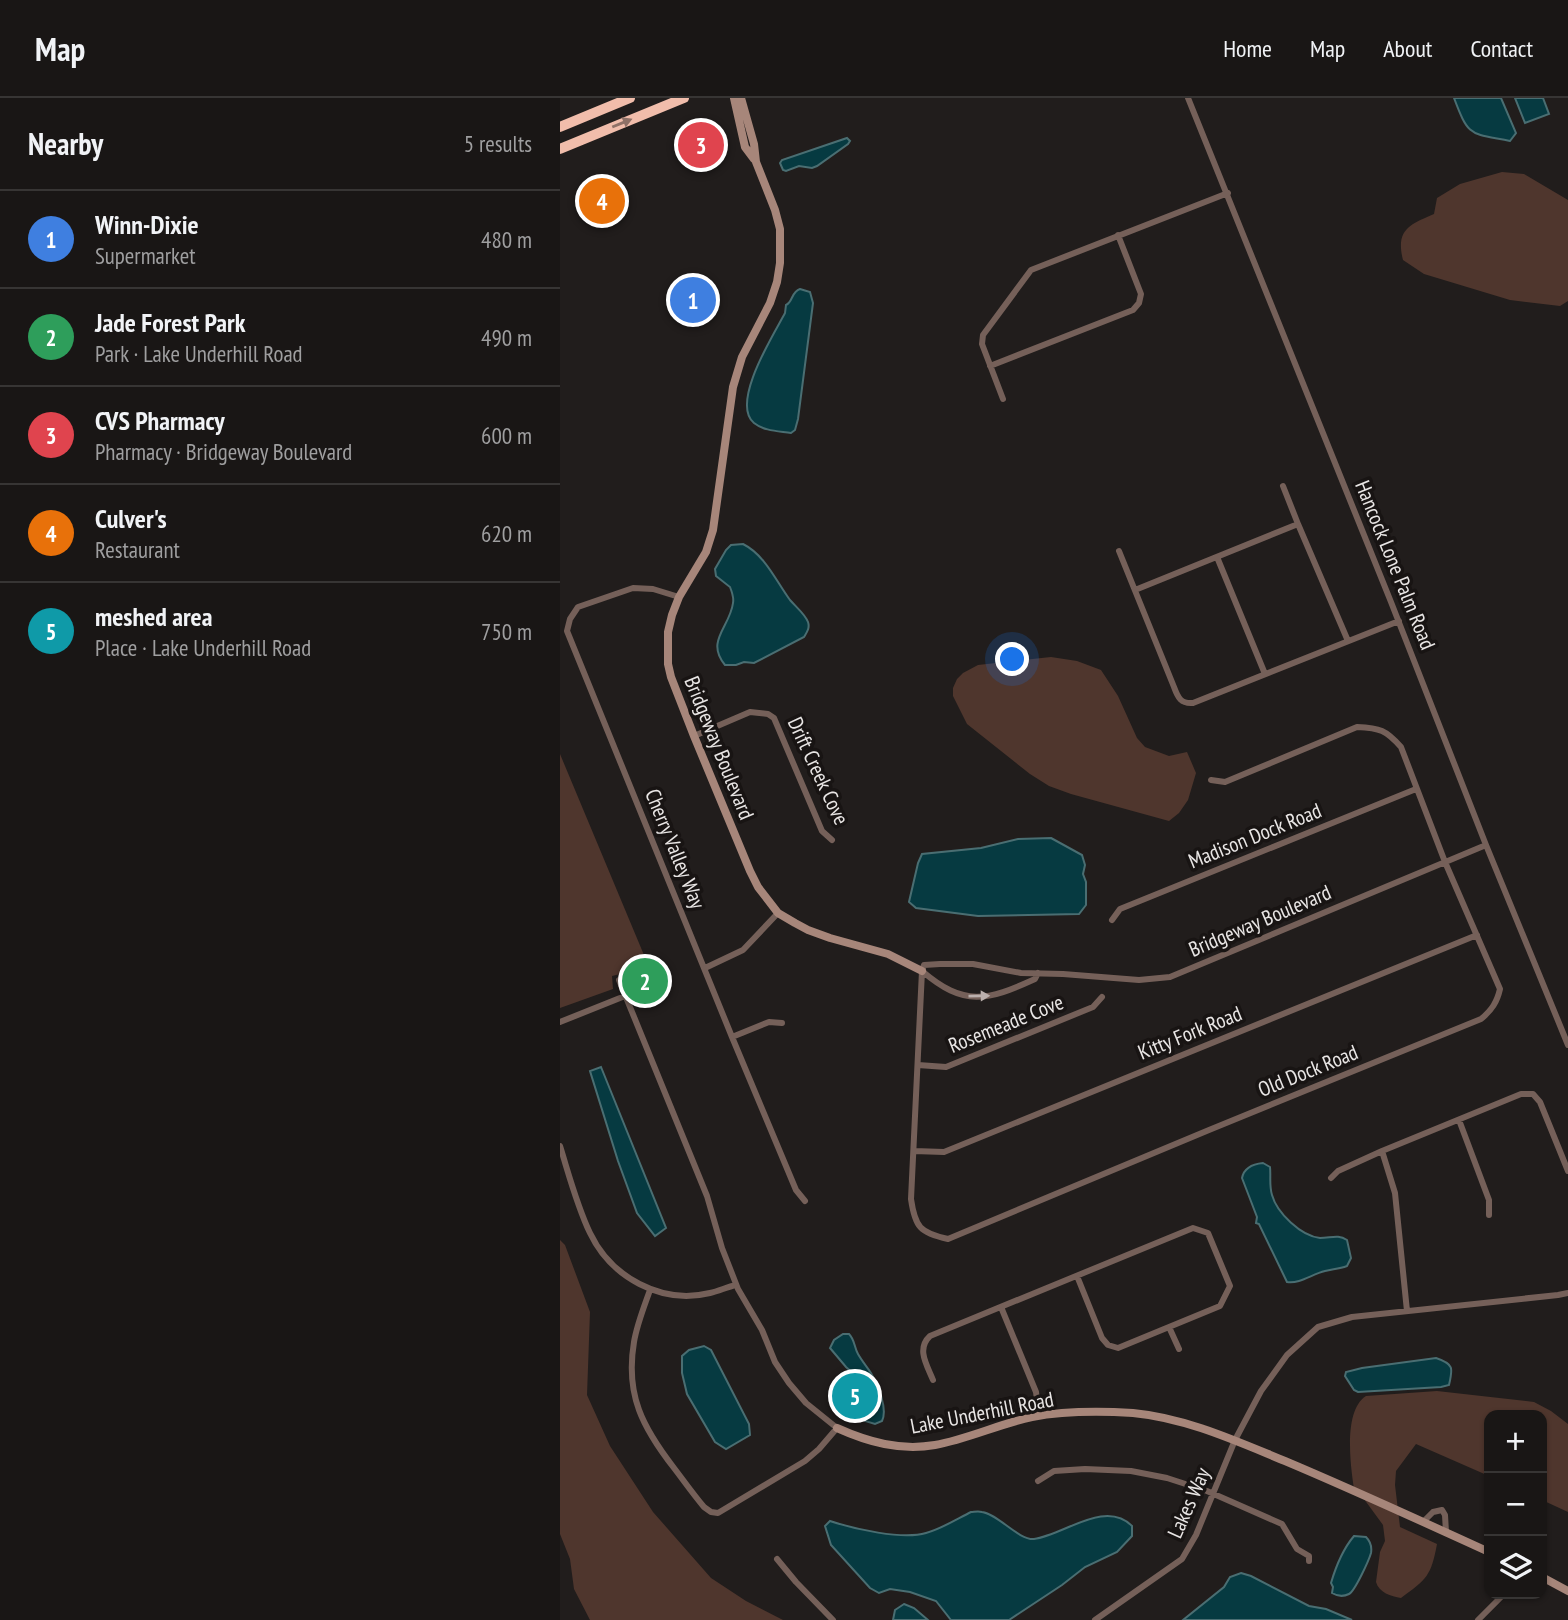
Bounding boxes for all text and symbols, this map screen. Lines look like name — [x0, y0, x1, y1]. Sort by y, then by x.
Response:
text: Map — [35, 27, 85, 70]
text: Home — [1223, 33, 1272, 64]
text: Map — [1310, 33, 1345, 64]
text: About — [1383, 33, 1432, 64]
text: Contact — [1470, 33, 1533, 64]
one-way arrow — [612, 118, 633, 129]
pin: 3 — [678, 119, 724, 171]
text: Nearby — [28, 124, 103, 163]
text: 5 results — [464, 129, 532, 158]
pin: 4 — [579, 175, 625, 227]
text: Winn-Dixie — [95, 208, 199, 241]
text: 1 — [46, 225, 57, 254]
text: 480 m — [481, 225, 532, 254]
text: Supermarket — [95, 241, 196, 270]
pin: 1 — [670, 274, 716, 326]
text: Jade Forest Park — [95, 306, 245, 339]
text: 2 — [46, 323, 57, 352]
text: 490 m — [481, 323, 532, 352]
text: Park · Lake Underhill Road — [95, 339, 303, 368]
text: CVS Pharmacy — [95, 404, 225, 437]
text: 3 — [46, 421, 57, 450]
text: 600 m — [481, 421, 532, 450]
text: Pharmacy · Bridgeway Boulevard — [95, 437, 352, 466]
street label: Hancock Lone Palm Road — [1349, 476, 1442, 653]
text: Culver's — [95, 502, 167, 535]
text: 4 — [46, 519, 57, 548]
text: 620 m — [481, 519, 532, 548]
text: Restaurant — [95, 535, 180, 564]
text: meshed area — [95, 600, 212, 633]
text: 5 — [46, 617, 57, 646]
text: 750 m — [481, 617, 532, 646]
text: Place · Lake Underhill Road — [95, 633, 311, 662]
your location — [995, 642, 1029, 676]
street label: Bridgeway Boulevard — [678, 672, 760, 823]
street label: Drift Creek Cove — [782, 713, 855, 829]
street label: Cherry Valley Way — [639, 785, 712, 913]
street label: Madison Dock Road — [1184, 797, 1325, 874]
street label: Bridgeway Boulevard — [1185, 878, 1335, 963]
pin: 2 — [622, 955, 668, 1007]
street label: Rosemeade Cove — [944, 988, 1067, 1059]
one-way arrow — [969, 991, 991, 1002]
street label: Kitty Fork Road — [1134, 1000, 1246, 1066]
street label: Old Dock Road — [1254, 1038, 1362, 1103]
pin: 5 — [832, 1370, 878, 1422]
street label: Lake Underhill Road — [908, 1385, 1056, 1440]
map controls — [1484, 1410, 1547, 1599]
button: + — [1484, 1410, 1547, 1473]
street label: Lakes Way — [1161, 1463, 1216, 1542]
button: − — [1484, 1473, 1547, 1536]
button: layers — [1484, 1536, 1547, 1599]

